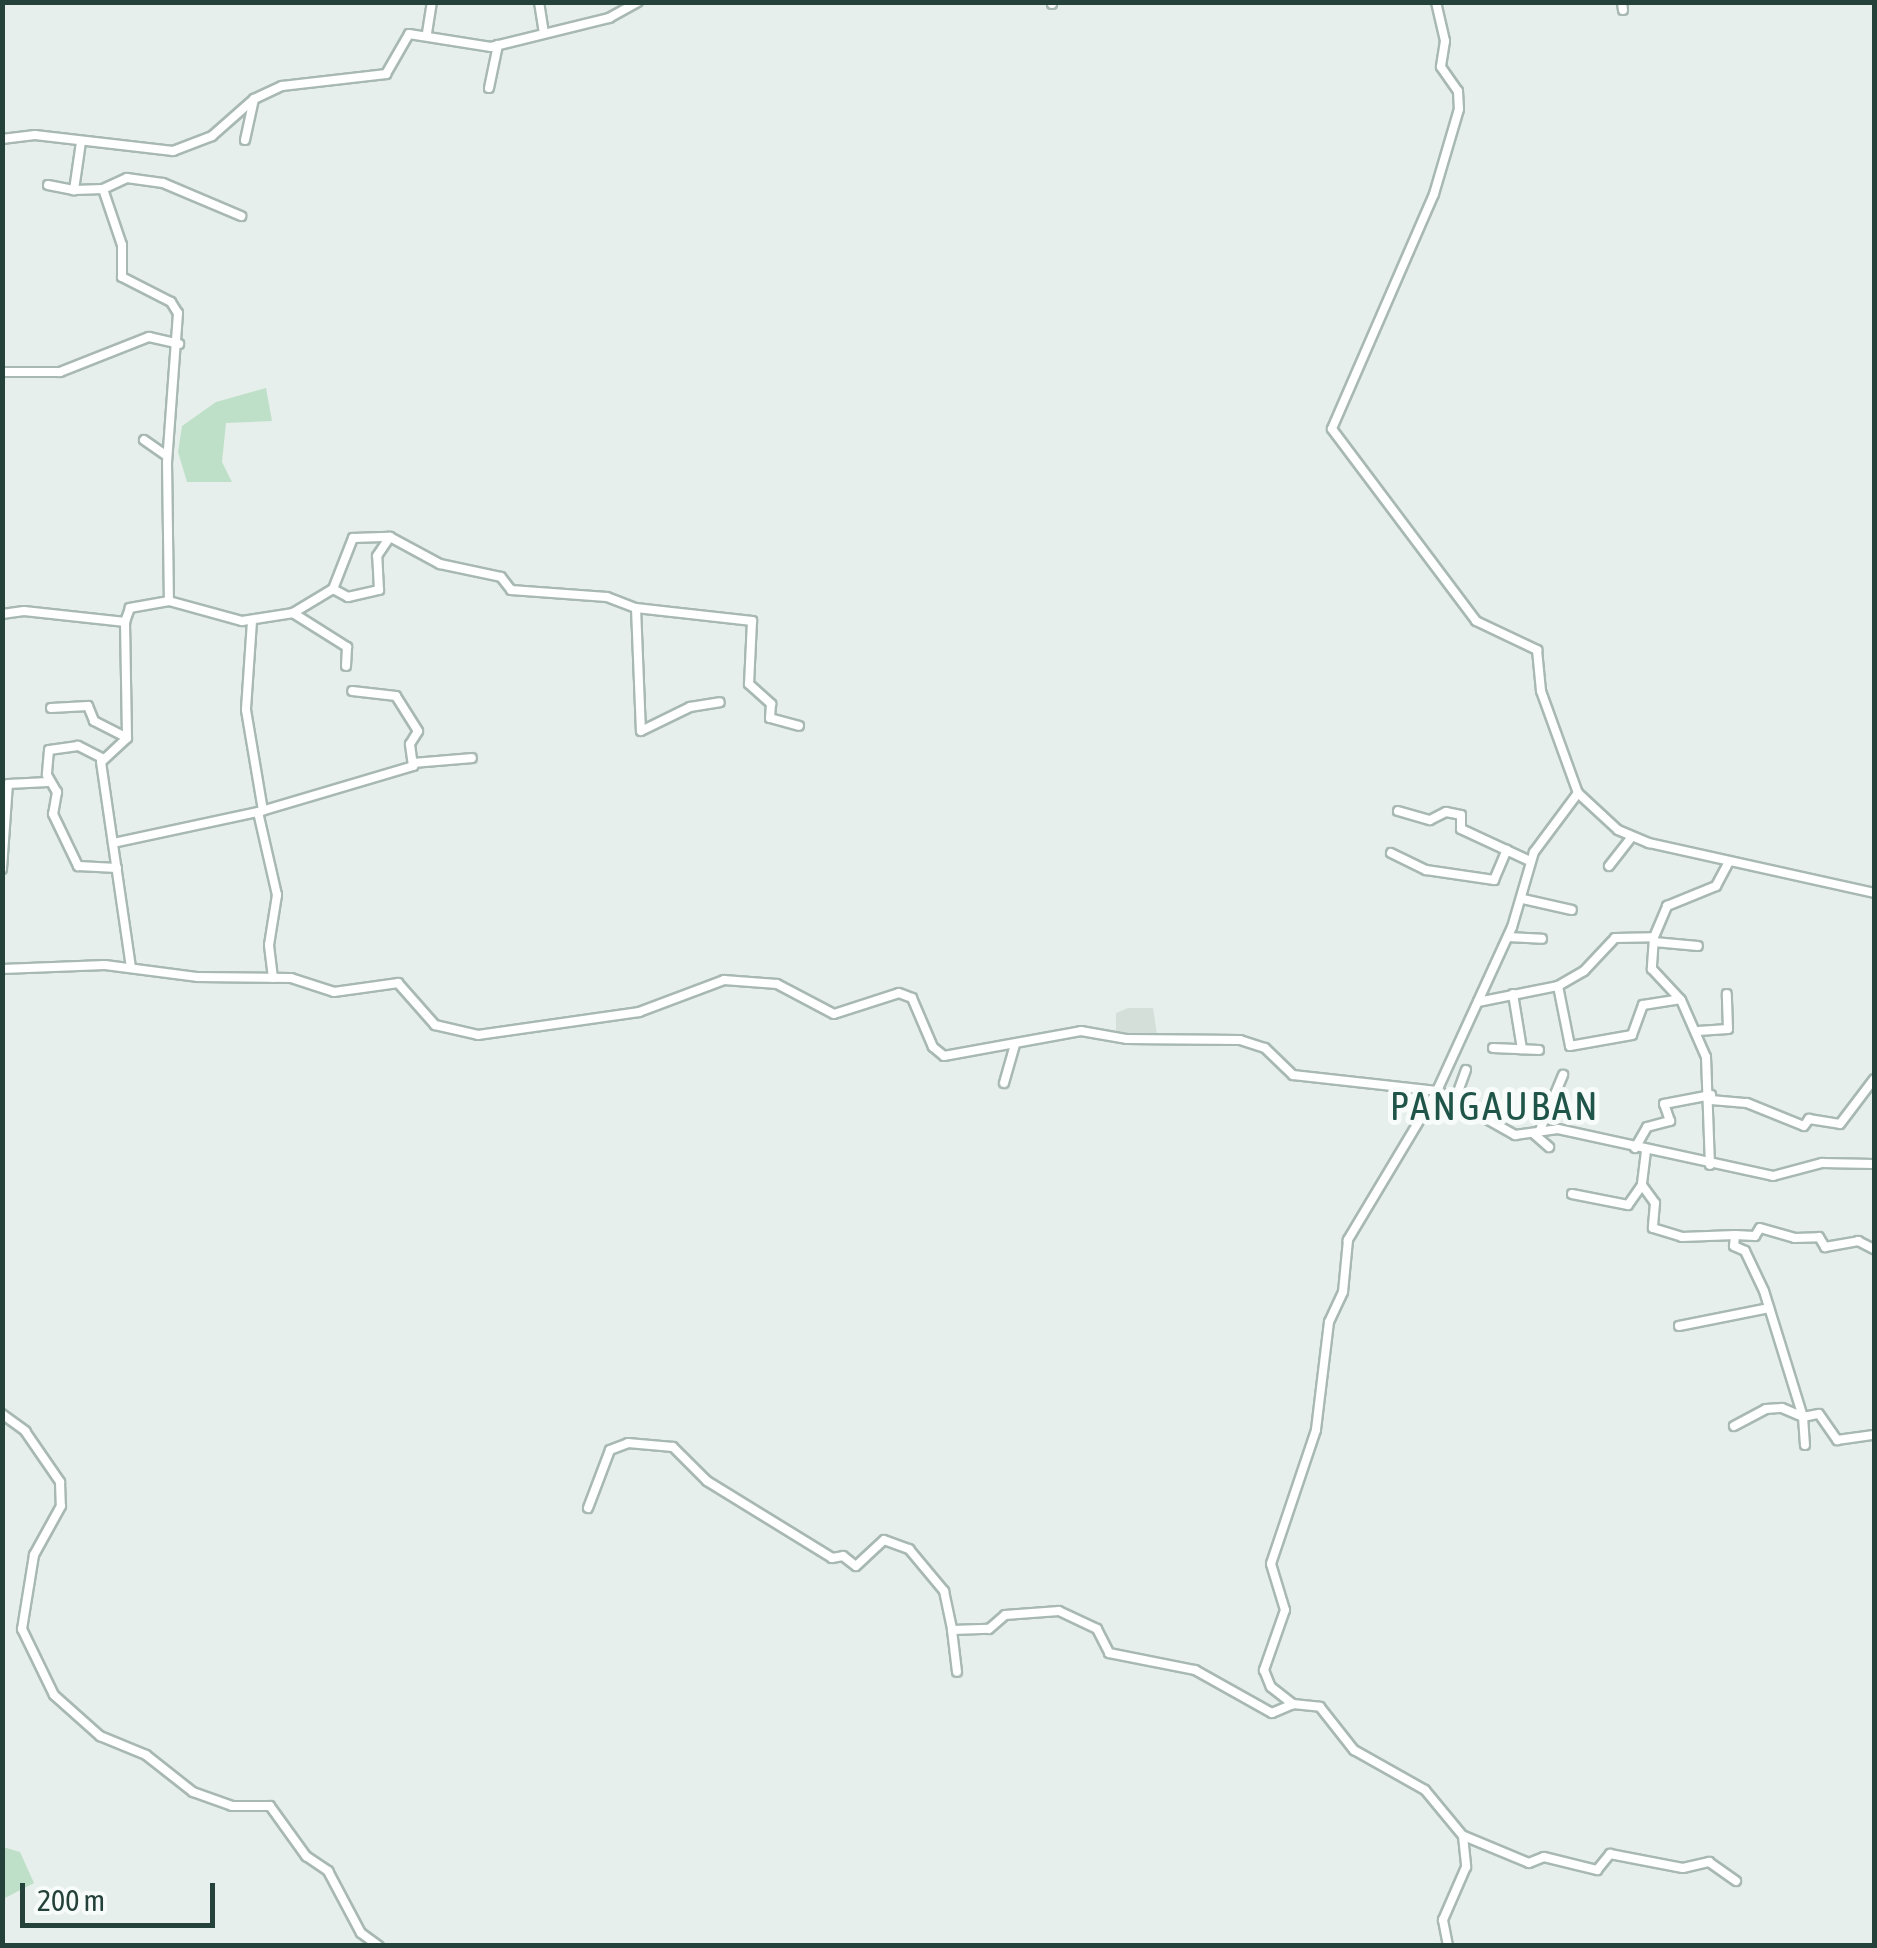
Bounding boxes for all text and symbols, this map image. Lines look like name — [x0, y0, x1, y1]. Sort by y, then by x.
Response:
district label: PANGAUBAN — [1390, 1082, 1600, 1130]
scale bar — [25, 1863, 220, 1925]
text: 200 m — [37, 1883, 105, 1917]

